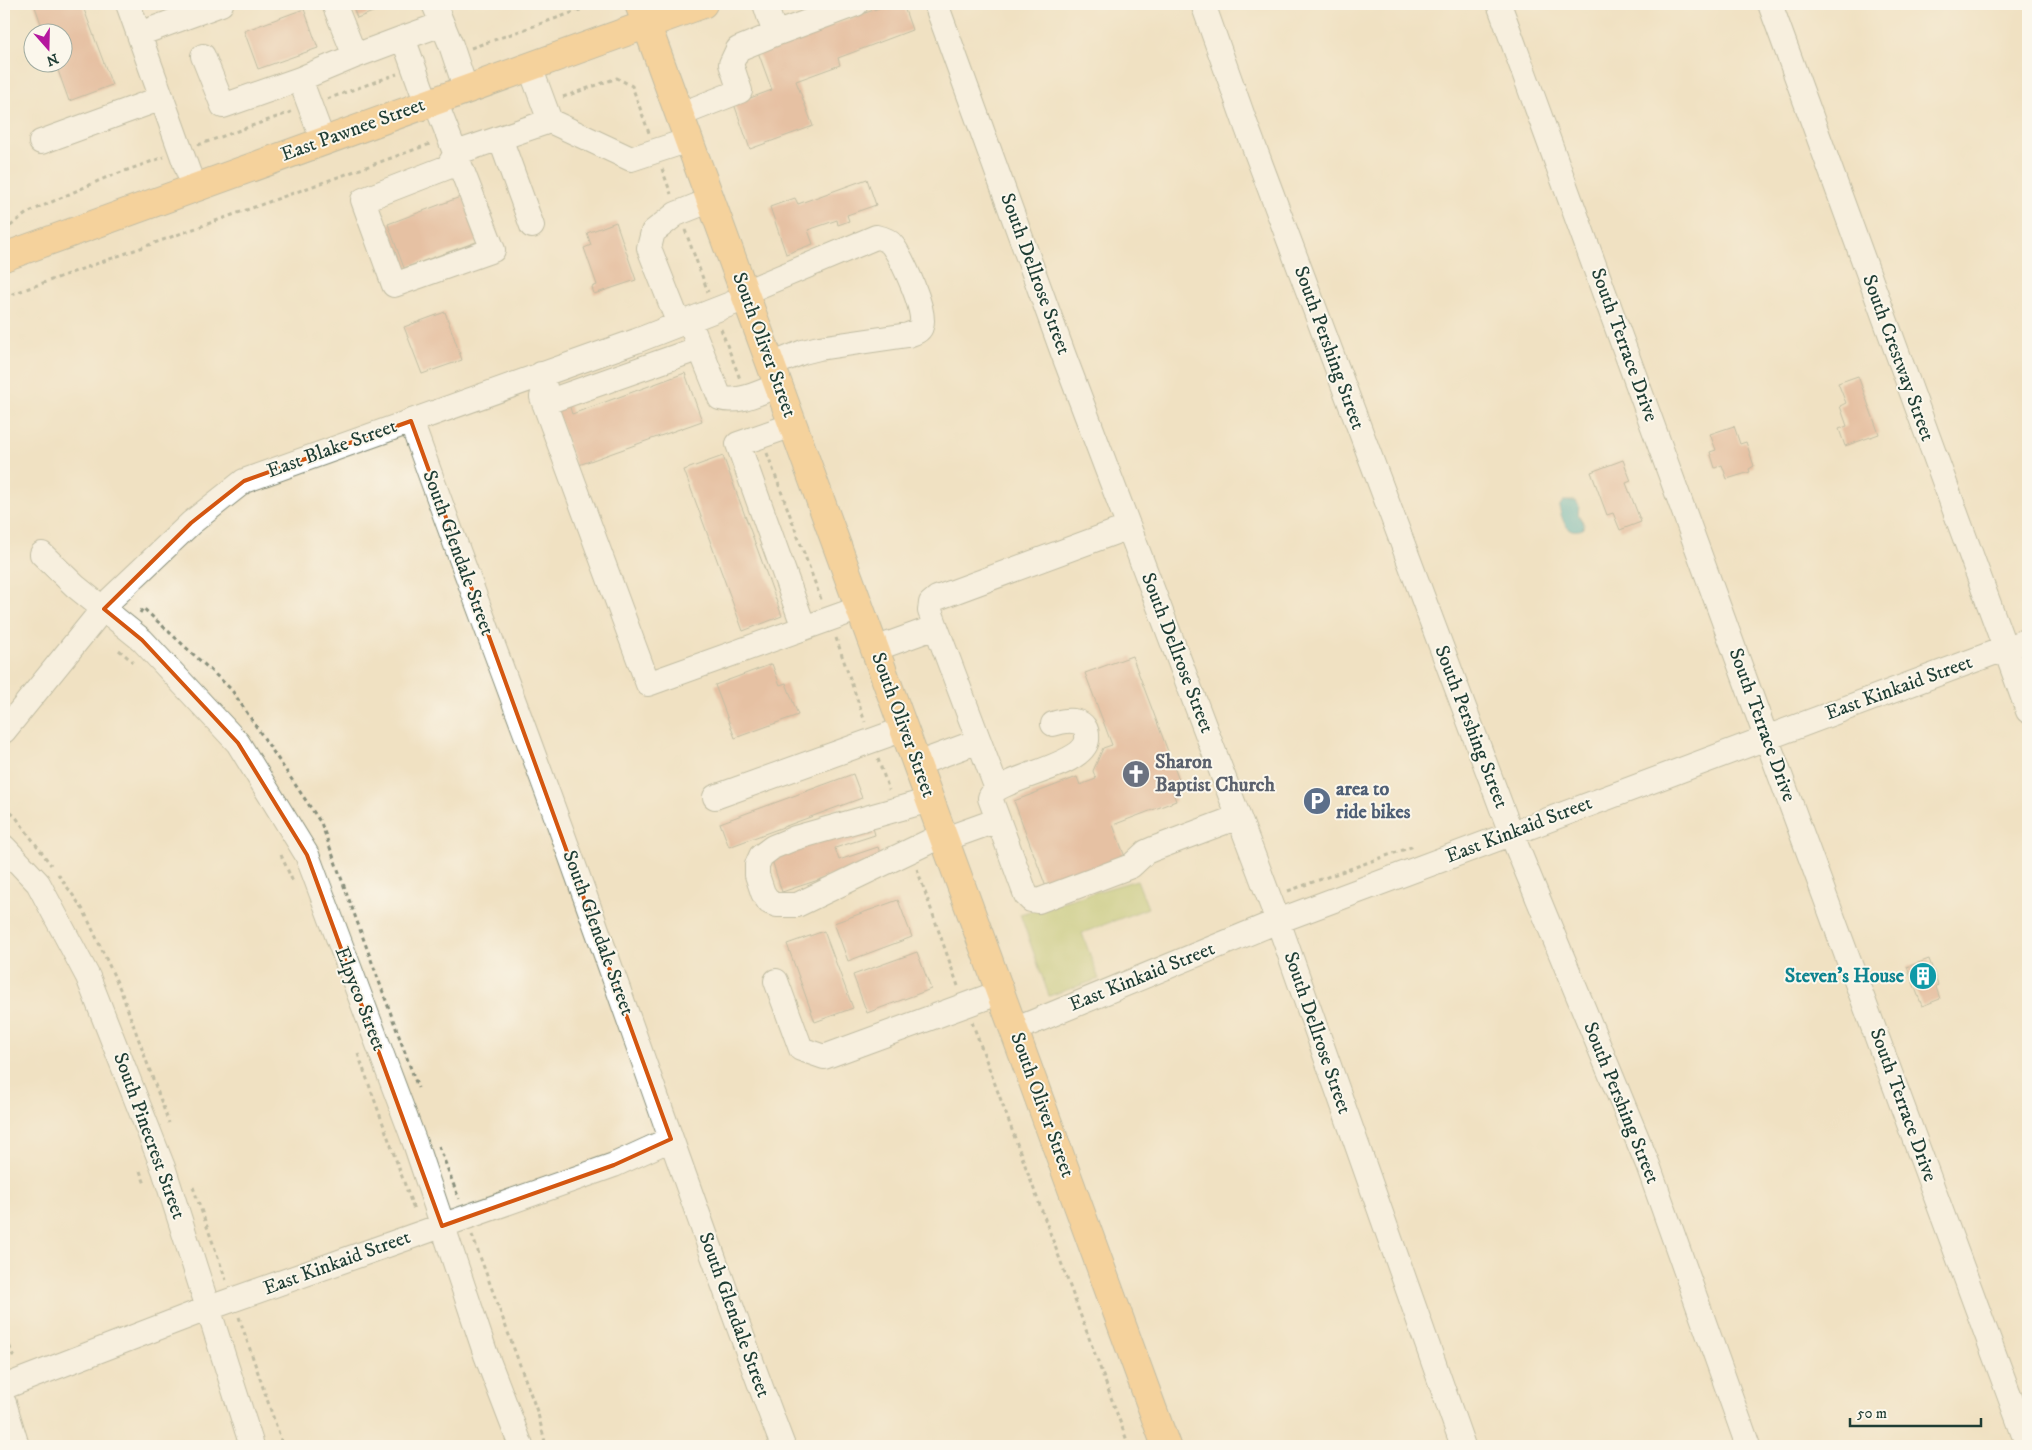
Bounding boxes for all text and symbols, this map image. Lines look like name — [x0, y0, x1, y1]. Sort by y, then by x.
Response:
north arrow — [22, 22, 72, 72]
text: N — [43, 49, 61, 70]
street label: East Pawnee Street — [278, 92, 428, 168]
street label: South Dellrose Street — [994, 190, 1076, 358]
street label: South Pershing Street — [1288, 263, 1370, 433]
street label: South Terrace Drive — [1585, 265, 1663, 425]
street label: South Oliver Street — [726, 269, 802, 421]
street label: South Crestway Street — [1856, 271, 1940, 445]
street label: East Blake Street — [263, 414, 401, 484]
street label: South Glendale Street — [417, 467, 499, 639]
street label: South Dellrose Street — [1135, 569, 1219, 737]
street label: South Pershing Street — [1428, 642, 1514, 812]
street label: South Terrace Drive — [1723, 645, 1801, 805]
street label: South Oliver Street — [865, 649, 941, 801]
street label: East Kinkaid Street — [1822, 650, 1976, 726]
place label: Sharon Baptist Church — [1155, 750, 1275, 798]
church icon: Sharon Baptist Church — [1121, 759, 1151, 789]
place label: area to ride bikes — [1336, 777, 1411, 825]
parking icon: area to ride bikes — [1302, 786, 1332, 816]
street label: East Kinkaid Street — [1442, 791, 1596, 869]
street label: South Glendale Street — [557, 847, 639, 1019]
street label: East Kinkaid Street — [1066, 936, 1218, 1018]
street label: Elpyco Street — [329, 943, 391, 1055]
street label: South Dellrose Street — [1278, 949, 1356, 1117]
building icon: Steven's House — [1908, 961, 1938, 991]
place label: Steven's House — [1785, 964, 1905, 989]
street label: South Pershing Street — [1577, 1018, 1665, 1188]
street label: South Terrace Drive — [1864, 1025, 1942, 1185]
street label: South Oliver Street — [1004, 1029, 1080, 1181]
street label: South Pinecrest Street — [107, 1049, 191, 1223]
street label: East Kinkaid Street — [260, 1225, 414, 1301]
street label: South Glendale Street — [693, 1229, 775, 1401]
scale bar — [1850, 1395, 1981, 1427]
text: 50 m — [1857, 1404, 1887, 1423]

